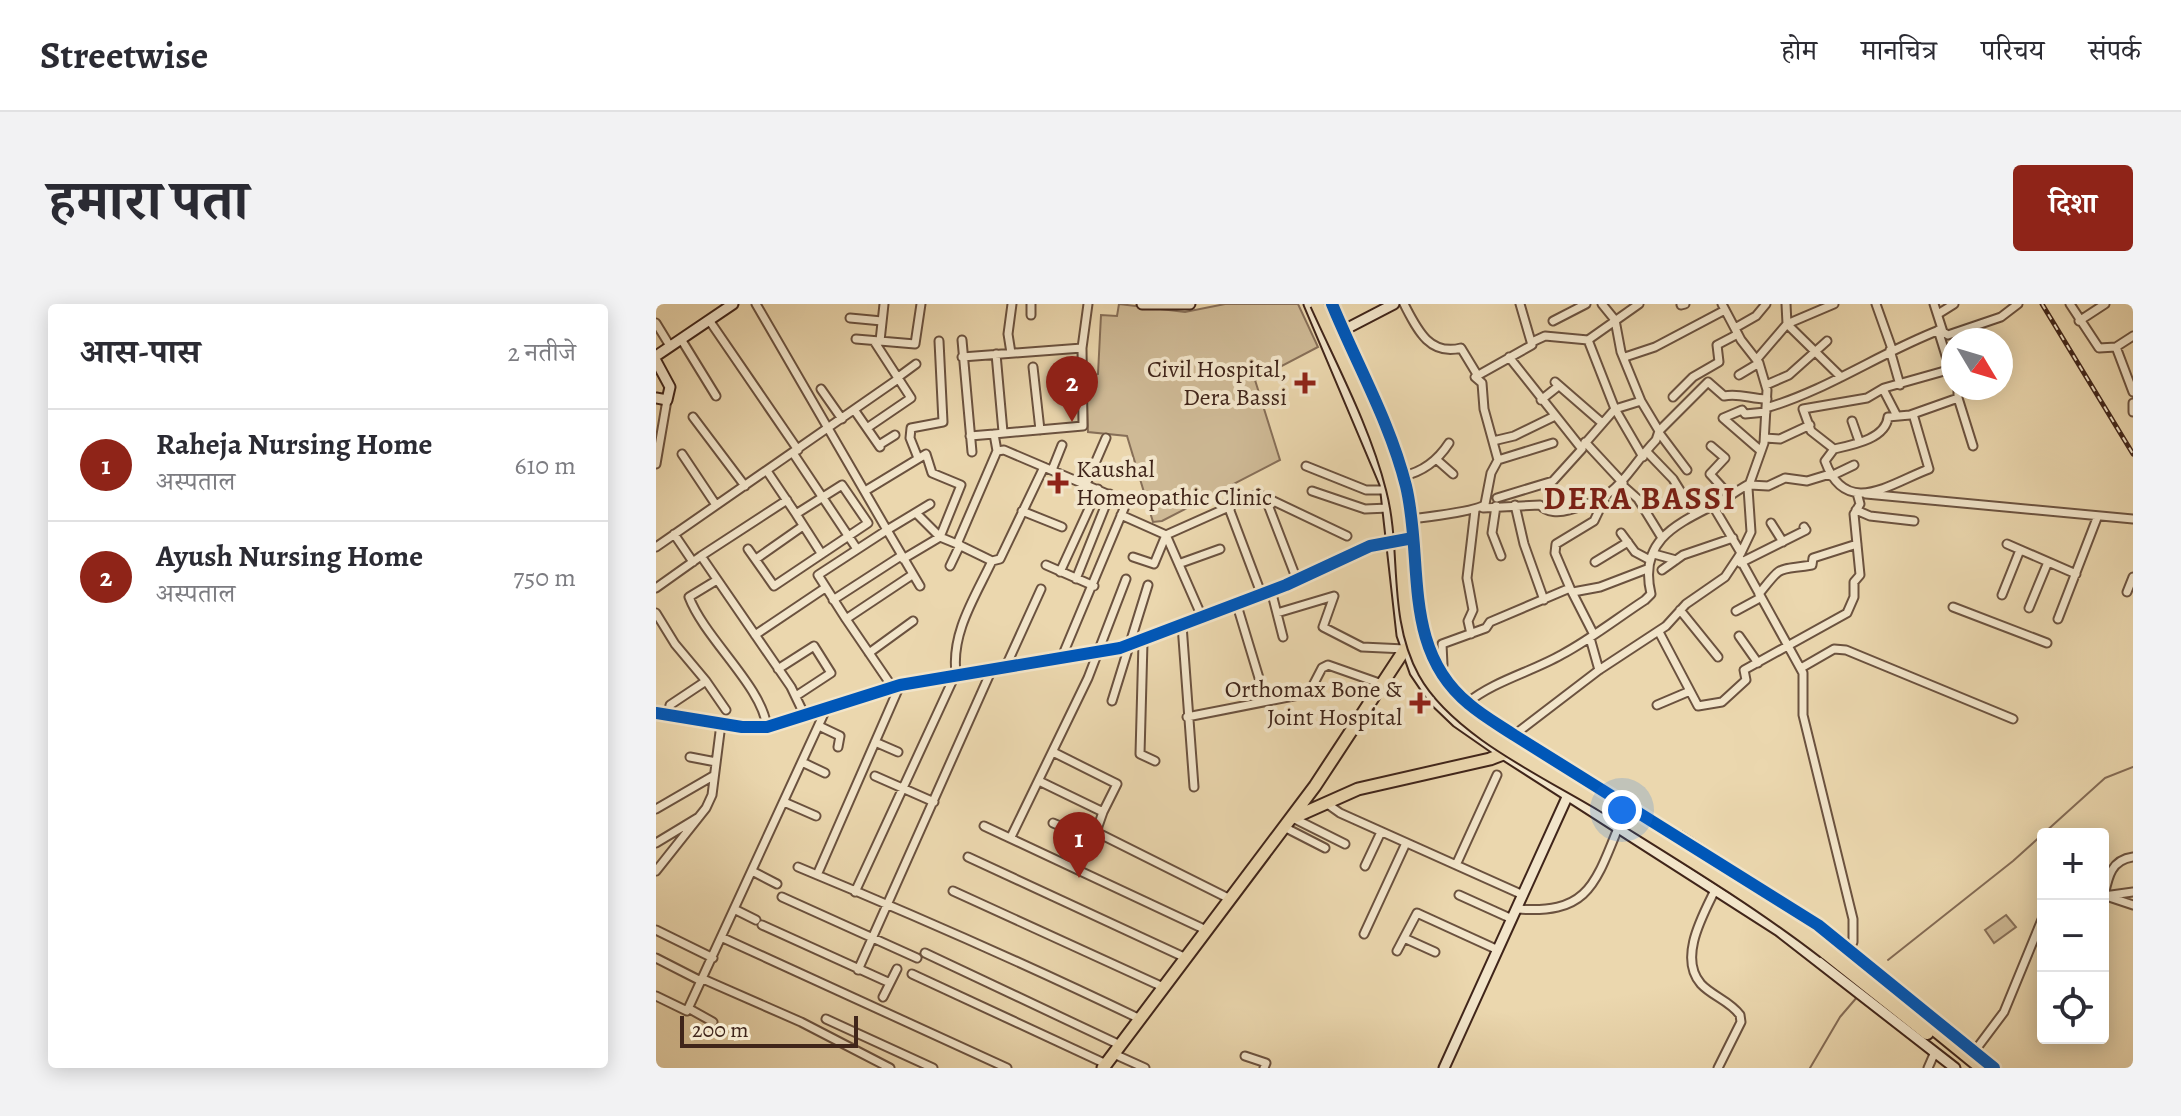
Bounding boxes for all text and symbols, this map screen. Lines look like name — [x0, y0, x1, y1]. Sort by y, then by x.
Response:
text: Streetwise — [40, 29, 208, 81]
text: होम — [1781, 32, 1817, 70]
text: मानचित्र — [1861, 32, 1937, 70]
text: परिचय — [1981, 32, 2044, 70]
text: संपर्क — [2088, 32, 2141, 70]
text: हमारा पता — [48, 162, 248, 238]
button: दिशा — [2013, 165, 2133, 251]
text: आस-पास — [80, 328, 200, 375]
north arrow — [1941, 328, 2013, 400]
text: 2 नतीजे — [507, 335, 576, 370]
place label: Civil Hospital, Dera Bassi — [1147, 353, 1287, 413]
pin: 2 — [1046, 356, 1098, 422]
marker: Civil Hospital, Dera Bassi — [1294, 372, 1316, 394]
text: Raheja Nursing Home — [156, 424, 432, 464]
text: 1 — [101, 448, 111, 483]
text: 610 m — [514, 448, 576, 483]
place label: Kaushal Homeopathic Clinic — [1076, 453, 1272, 513]
text: अस्पताल — [156, 464, 235, 499]
marker: Kaushal Homeopathic Clinic — [1047, 472, 1069, 494]
district label: DERA BASSI — [1543, 476, 1737, 520]
text: Ayush Nursing Home — [156, 536, 423, 576]
text: 2 — [100, 560, 112, 595]
text: 750 m — [513, 560, 576, 595]
text: अस्पताल — [156, 576, 235, 611]
place label: Orthomax Bone & Joint Hospital — [1225, 673, 1402, 733]
marker: Orthomax Bone & Joint Hospital — [1409, 692, 1431, 714]
your location — [1602, 790, 1642, 830]
pin: 1 — [1053, 812, 1105, 878]
map controls — [2037, 828, 2109, 1044]
button: + — [2037, 828, 2109, 900]
button: − — [2037, 900, 2109, 972]
button: locate — [2037, 972, 2109, 1044]
scale bar — [680, 1012, 858, 1048]
text: 200 m — [692, 1015, 749, 1045]

